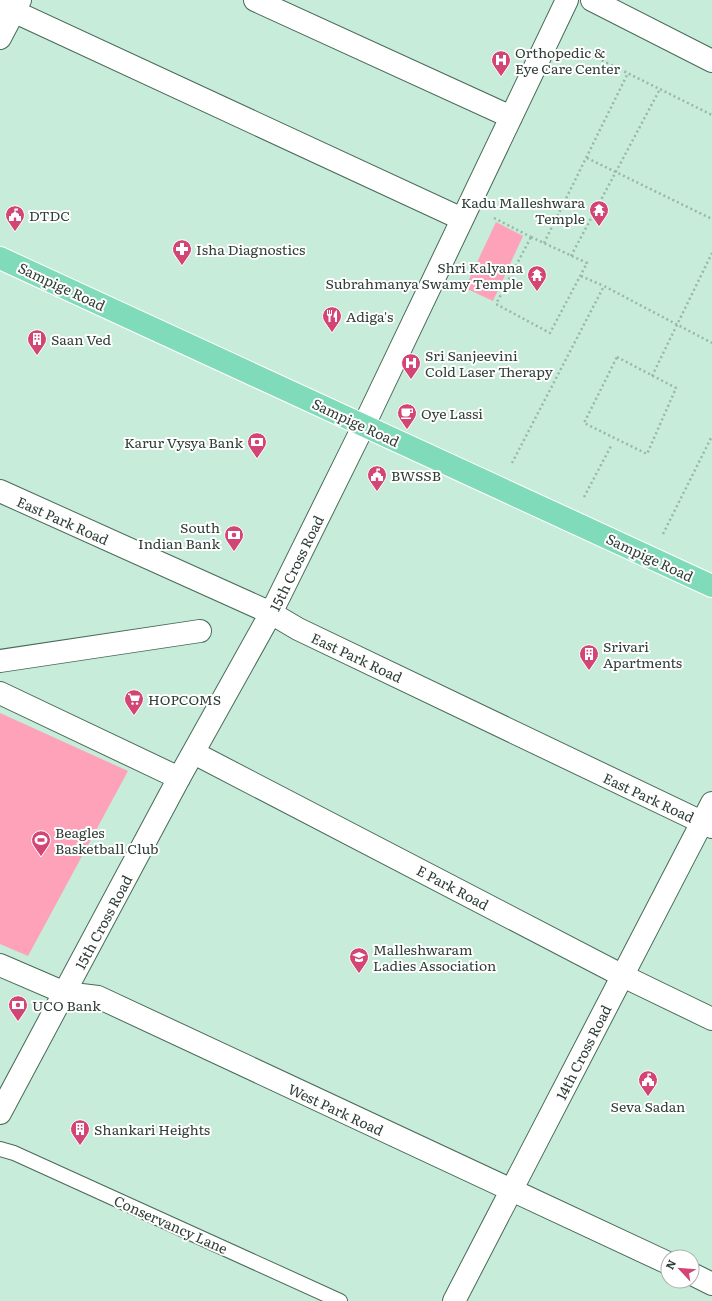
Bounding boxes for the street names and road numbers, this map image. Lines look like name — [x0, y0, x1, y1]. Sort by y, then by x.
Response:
street label: Sampige Road — [15, 257, 109, 315]
street label: Sampige Road — [309, 393, 403, 451]
street label: East Park Road — [14, 491, 112, 549]
street label: 15th Cross Road — [264, 511, 328, 614]
street label: Sampige Road — [603, 528, 697, 586]
street label: East Park Road — [308, 627, 406, 687]
street label: East Park Road — [600, 767, 698, 827]
street label: E Park Road — [413, 860, 493, 915]
street label: 15th Cross Road — [70, 871, 136, 973]
street label: 14th Cross Road — [550, 1001, 616, 1103]
street label: West Park Road — [285, 1078, 387, 1140]
street label: Conservancy Lane — [111, 1190, 231, 1258]

